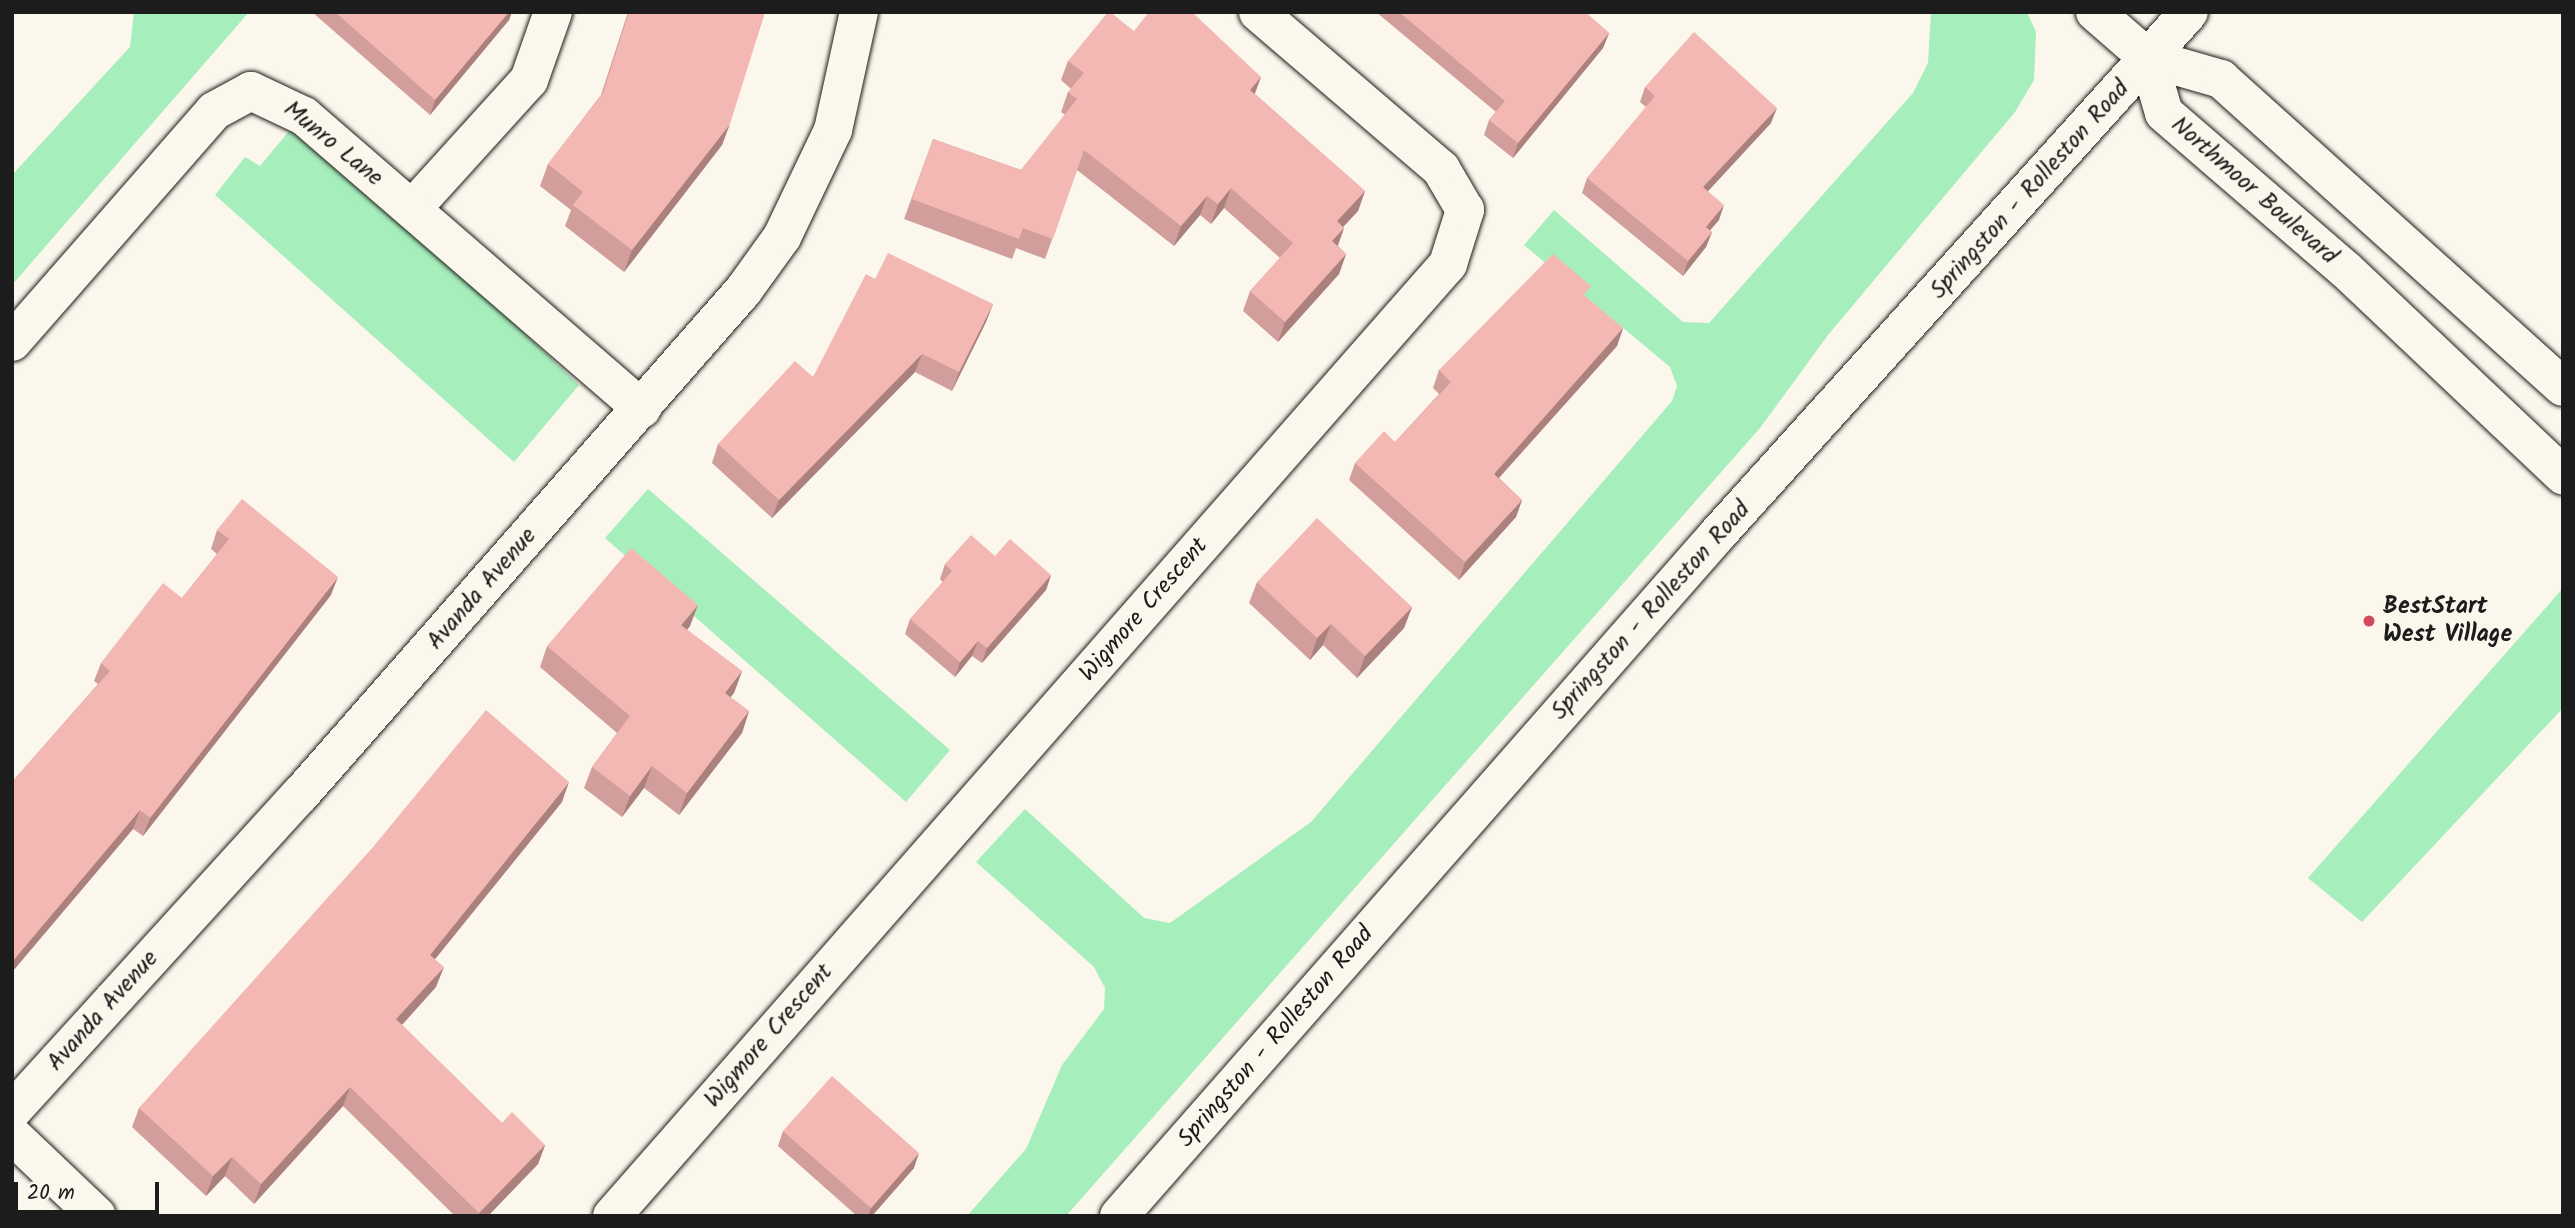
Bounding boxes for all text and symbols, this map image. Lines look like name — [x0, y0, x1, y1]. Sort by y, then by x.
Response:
street label: Springston - Rolleston Road — [1924, 75, 2136, 305]
street label: Munro Lane — [277, 95, 389, 193]
street label: Northmoor Boulevard — [2165, 111, 2343, 271]
street label: Springston - Rolleston Road — [1545, 496, 1757, 726]
street label: Avanda Avenue — [421, 522, 543, 656]
street label: Wigmore Crescent — [1074, 532, 1214, 688]
place label: BestStart West Village — [2383, 593, 2512, 649]
marker: BestStart West Village — [2361, 613, 2377, 629]
street label: Springston - Rolleston Road — [1172, 920, 1380, 1154]
street label: Avanda Avenue — [41, 945, 165, 1077]
street label: Wigmore Crescent — [699, 958, 839, 1114]
scale bar — [18, 1168, 163, 1212]
text: 20 m — [27, 1177, 75, 1210]

